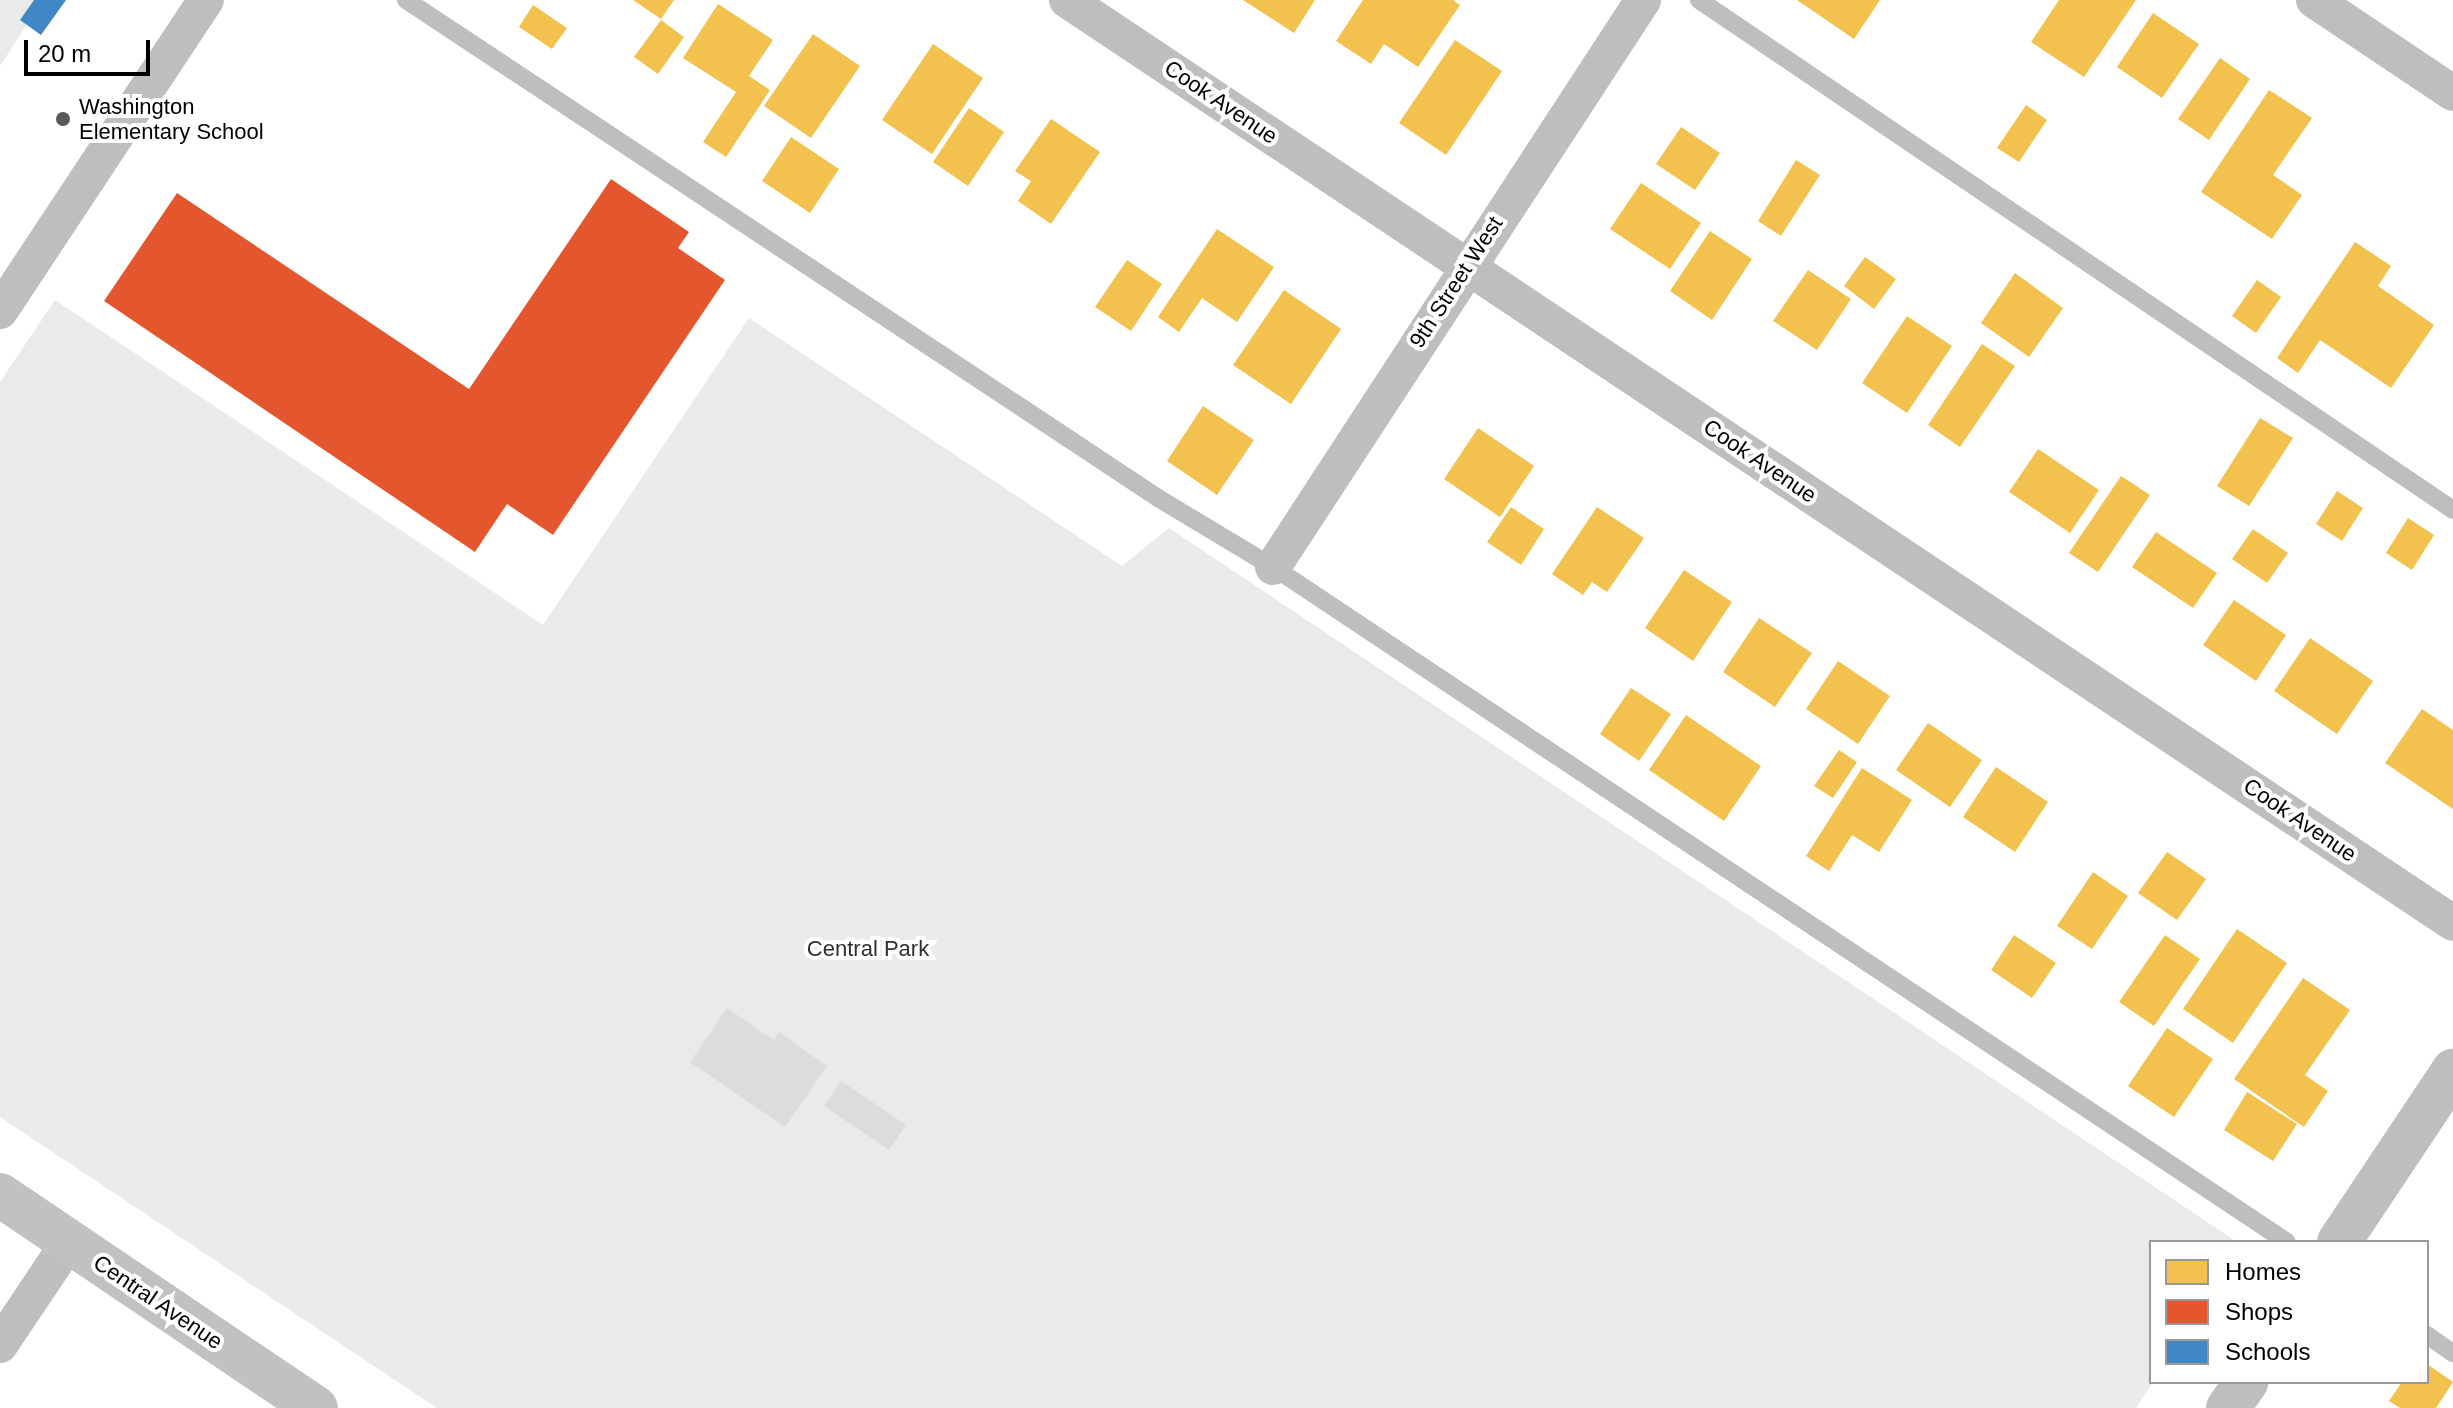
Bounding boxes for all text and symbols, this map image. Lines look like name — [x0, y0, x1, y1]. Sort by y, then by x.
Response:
scale bar — [28, 24, 154, 74]
text: 20 m — [38, 40, 91, 67]
street label: Cook Avenue — [1159, 54, 1283, 150]
place label: Washington Elementary School — [79, 93, 264, 144]
marker: Washington Elementary School — [54, 110, 72, 128]
street label: 9th Street West — [1404, 211, 1508, 353]
street label: Cook Avenue — [1698, 413, 1822, 509]
street label: Cook Avenue — [2238, 772, 2362, 868]
park label: Central Park — [807, 936, 929, 962]
legend — [2149, 1240, 2429, 1384]
street label: Central Avenue — [88, 1249, 228, 1355]
text: Homes — [2225, 1258, 2301, 1285]
text: Shops — [2225, 1298, 2293, 1325]
text: Schools — [2225, 1338, 2310, 1365]

